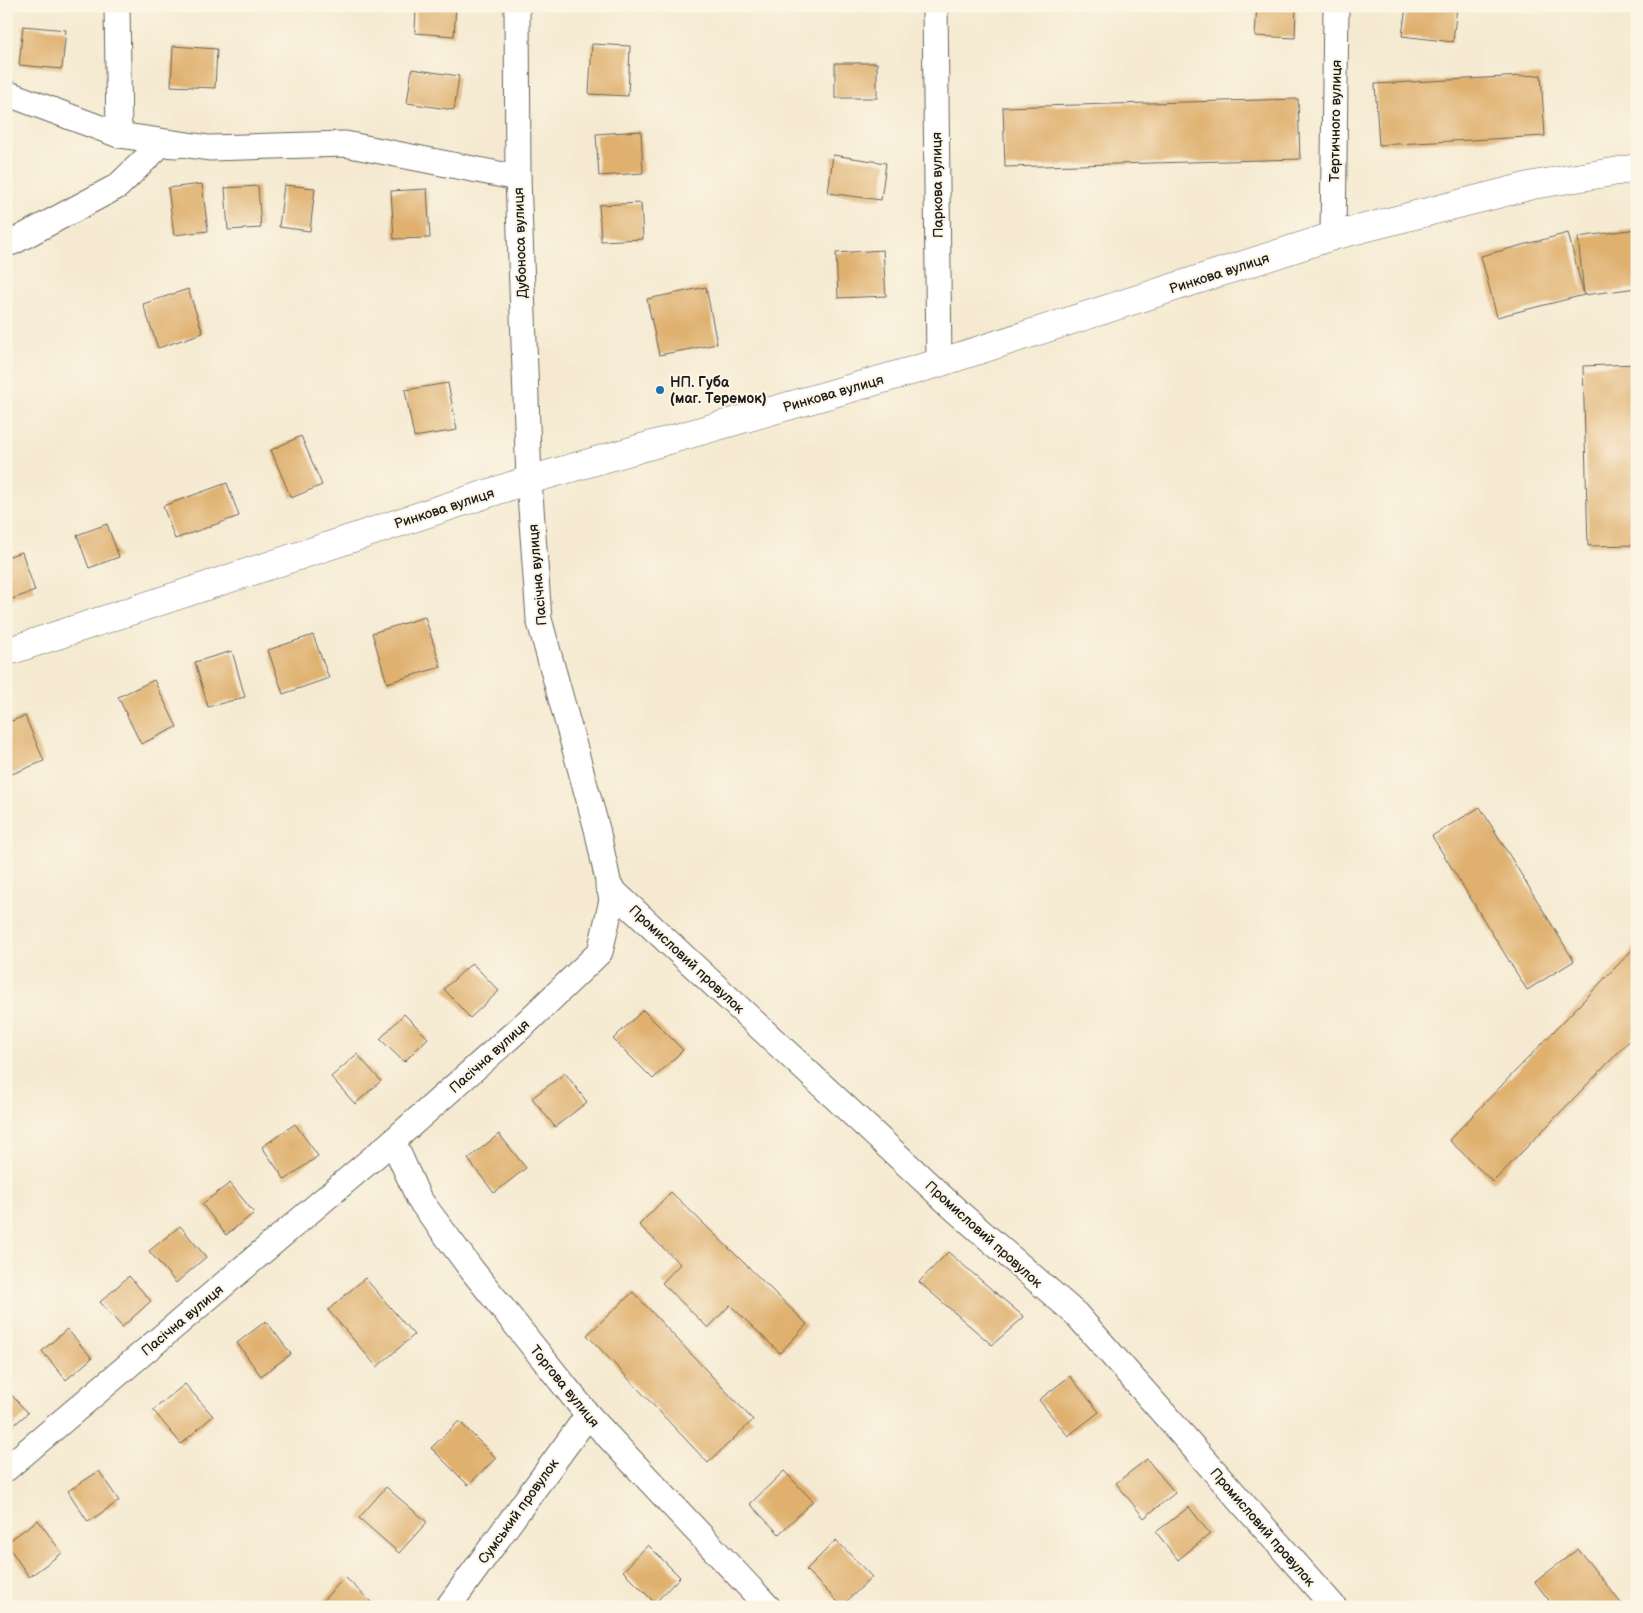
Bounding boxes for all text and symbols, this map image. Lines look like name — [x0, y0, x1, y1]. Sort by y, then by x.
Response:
street label: Тертичного вулиця — [1326, 60, 1345, 182]
street label: Паркова вулиця — [928, 132, 947, 238]
street label: Дубоноса вулиця — [510, 187, 531, 299]
street label: Ринкова вулиця — [1167, 249, 1271, 298]
street label: Ринкова вулиця — [781, 371, 886, 416]
place label: НП. Губа (маг. Теремок) — [670, 374, 767, 407]
marker: НП. Губа (маг. Теремок) — [654, 384, 666, 396]
street label: Ринкова вулиця — [392, 484, 496, 533]
street label: Пасічна вулиця — [525, 523, 550, 626]
street label: Промисловий провулок — [625, 901, 748, 1018]
street label: Пасічна вулиця — [446, 1016, 533, 1097]
street label: Промисловий провулок — [922, 1177, 1046, 1292]
street label: Пасічна вулиця — [138, 1281, 227, 1360]
street label: Торгова вулиця — [526, 1342, 603, 1431]
street label: Сумський провулок — [475, 1455, 563, 1567]
street label: Промисловий провулок — [1206, 1465, 1319, 1591]

